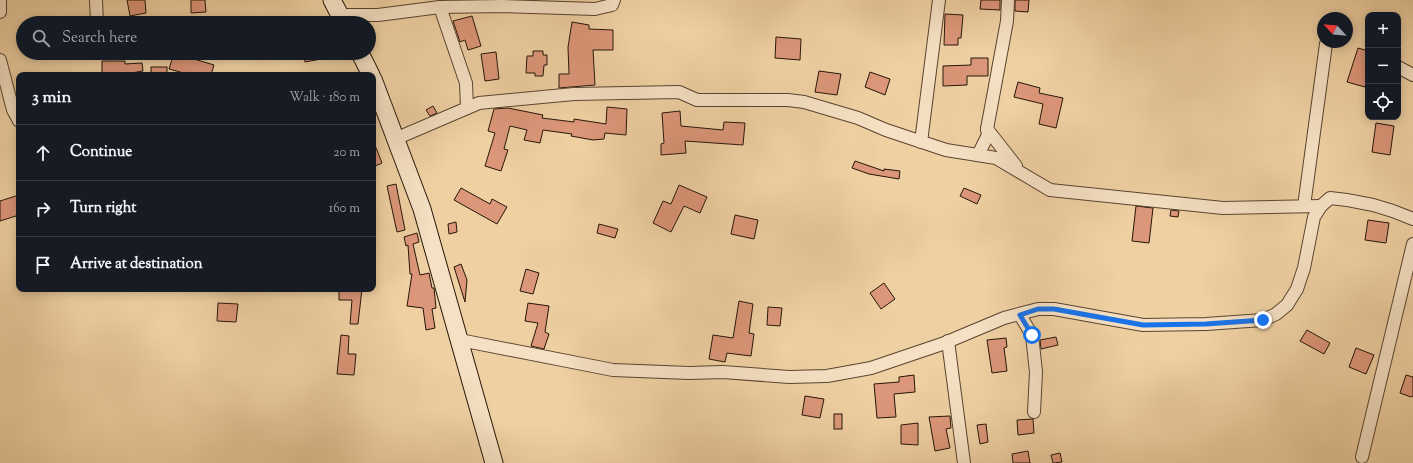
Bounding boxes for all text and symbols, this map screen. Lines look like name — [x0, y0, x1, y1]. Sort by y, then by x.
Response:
north arrow — [1317, 12, 1353, 48]
map controls — [1365, 12, 1401, 120]
button: + — [1365, 12, 1401, 48]
search box — [16, 16, 376, 60]
icon: search — [30, 27, 52, 49]
text: Search here — [62, 28, 137, 49]
button: − — [1365, 48, 1401, 84]
button: locate — [1365, 84, 1401, 120]
text: 3 min — [32, 86, 71, 110]
text: Walk · 180 m — [289, 89, 360, 107]
icon: ahead — [32, 142, 54, 164]
text: Continue — [70, 142, 132, 163]
text: 20 m — [334, 144, 360, 162]
icon: right — [32, 198, 54, 220]
text: Turn right — [70, 198, 136, 219]
text: 160 m — [329, 200, 360, 218]
icon: arrive — [32, 254, 54, 276]
text: Arrive at destination — [70, 254, 203, 275]
route end — [1254, 311, 1272, 329]
route start — [1023, 326, 1041, 344]

